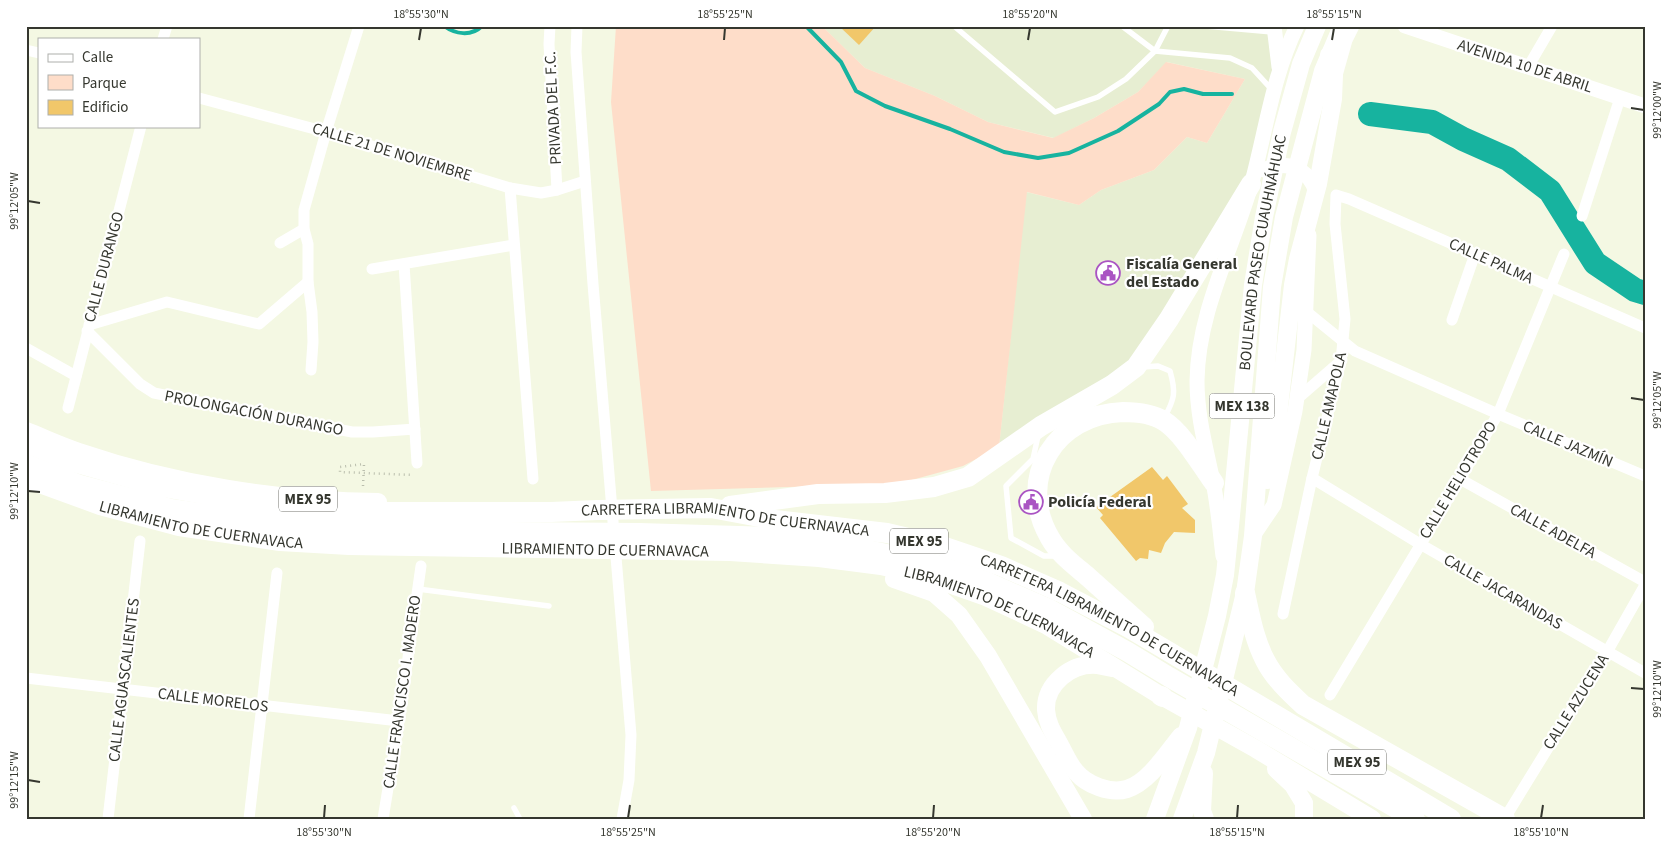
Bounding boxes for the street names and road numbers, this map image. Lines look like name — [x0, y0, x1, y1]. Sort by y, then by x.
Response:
street label: AVENIDA 10 DE ABRIL — [1455, 34, 1596, 98]
street label: PRIVADA DEL F.C. — [539, 51, 567, 165]
street label: CALLE 21 DE NOVIEMBRE — [309, 117, 475, 187]
street label: BOULEVARD PASEO CUAUHNÁHUAC — [1234, 133, 1292, 372]
street label: CALLE DURANGO — [79, 209, 129, 325]
street label: CALLE PALMA — [1445, 233, 1537, 290]
street label: CALLE AMAPOLA — [1306, 350, 1352, 462]
street label: PROLONGACIÓN DURANGO — [163, 385, 345, 441]
road number: MEX 138 — [1210, 394, 1274, 418]
street label: CALLE JAZMÍN — [1519, 415, 1617, 473]
street label: CALLE HELIOTROPO — [1414, 417, 1502, 543]
road number: MEX 95 — [279, 486, 337, 512]
street label: LIBRAMIENTO DE CUERNAVACA — [97, 495, 304, 554]
street label: CARRETERA LIBRAMIENTO DE CUERNAVACA — [581, 497, 871, 542]
street label: CALLE ADELFA — [1506, 498, 1600, 564]
road number: MEX 95 — [890, 528, 948, 554]
street label: LIBRAMIENTO DE CUERNAVACA — [501, 537, 709, 563]
street label: CARRETERA LIBRAMIENTO DE CUERNAVACA — [977, 549, 1243, 702]
street label: CALLE JACARANDAS — [1439, 549, 1567, 635]
street label: LIBRAMIENTO DE CUERNAVACA — [902, 561, 1099, 664]
street label: CALLE FRANCISCO I. MADERO — [378, 594, 426, 790]
street label: CALLE AGUASCALIENTES — [103, 597, 145, 763]
street label: CALLE AZUCENA — [1538, 650, 1614, 754]
street label: CALLE MORELOS — [156, 682, 270, 718]
road number: MEX 95 — [1328, 750, 1386, 774]

